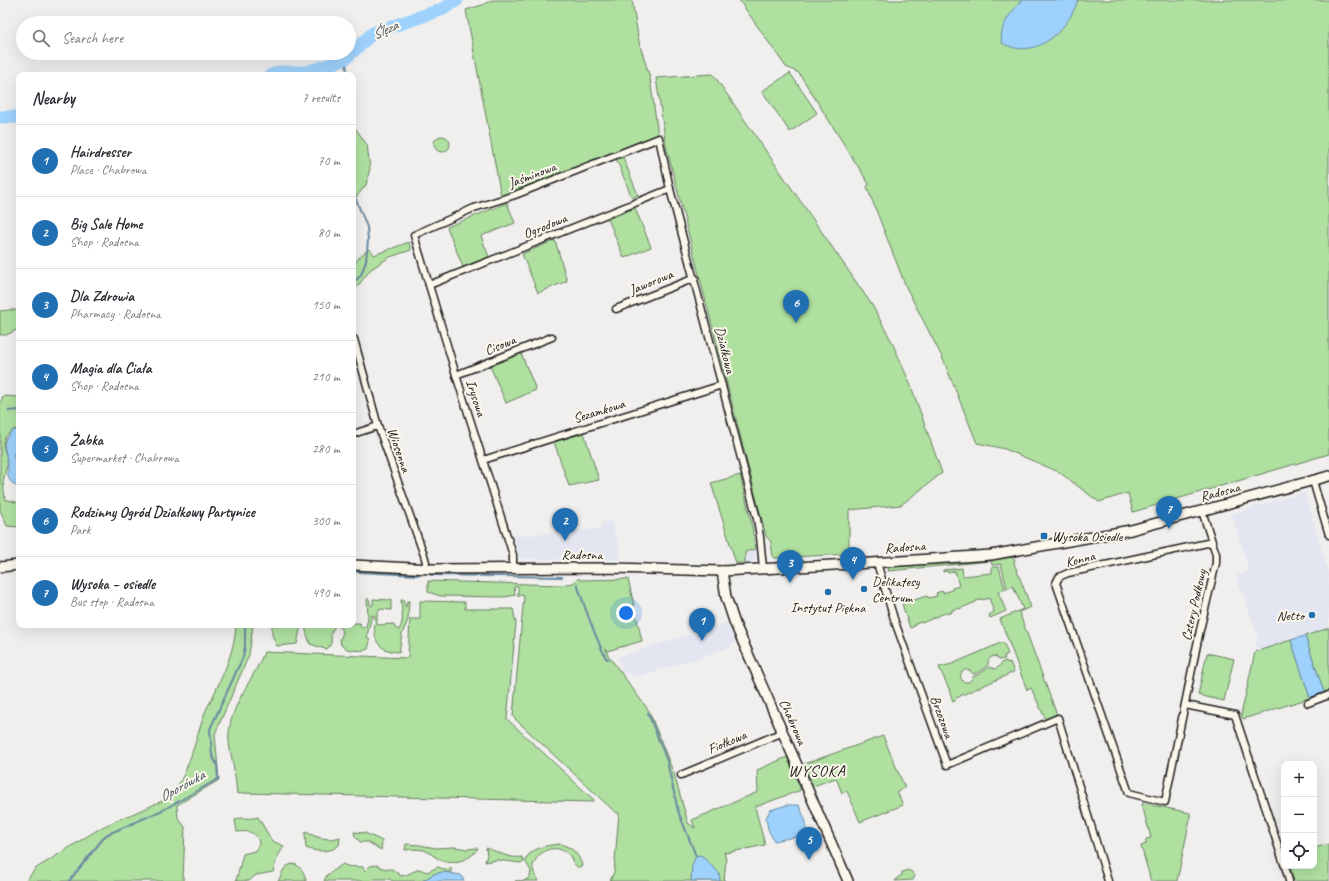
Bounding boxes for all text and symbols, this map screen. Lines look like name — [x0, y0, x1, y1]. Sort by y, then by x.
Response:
water label: Ślęza — [369, 15, 402, 44]
search box — [16, 16, 356, 60]
icon: search — [30, 27, 52, 49]
text: Search here — [62, 29, 123, 48]
text: Nearby — [32, 88, 75, 109]
text: 7 results — [302, 90, 340, 106]
text: Hairdresser — [70, 143, 131, 162]
text: 1 — [42, 153, 48, 169]
text: 70 m — [318, 153, 340, 169]
street label: Jaśminowa — [505, 158, 559, 192]
text: Place · Chabrowa — [70, 162, 146, 178]
street label: Ogrodowa — [521, 209, 570, 242]
text: Big Sale Home — [70, 215, 142, 234]
text: 2 — [42, 225, 48, 241]
text: 80 m — [318, 225, 340, 241]
text: Shop · Radosna — [70, 234, 139, 250]
street label: Jaworowa — [626, 265, 676, 299]
text: Dla Zdrowia — [70, 287, 134, 306]
pin: 6 — [783, 290, 809, 323]
text: 3 — [42, 297, 48, 313]
text: 150 m — [312, 297, 340, 313]
text: Pharmacy · Radosna — [70, 306, 161, 322]
street label: Działkowa — [711, 325, 739, 376]
street label: Cisowa — [482, 331, 519, 359]
text: Magia dla Ciała — [70, 359, 151, 378]
text: 4 — [42, 369, 48, 385]
text: 210 m — [312, 369, 340, 385]
street label: Irysowa — [462, 377, 490, 420]
text: Shop · Radosna — [70, 378, 139, 394]
street label: Sezamkowa — [571, 395, 628, 427]
street label: Wiosenna — [383, 425, 415, 475]
text: Żabka — [70, 431, 103, 450]
text: 5 — [42, 441, 48, 457]
text: 280 m — [312, 441, 340, 457]
text: Supermarket · Chabrowa — [70, 450, 179, 466]
street label: Radosna — [1198, 478, 1243, 505]
pin: 7 — [1156, 496, 1182, 529]
text: Rodzinny Ogród Działkowy Partynice — [70, 503, 255, 522]
pin: 2 — [552, 508, 578, 541]
text: 6 — [42, 513, 48, 529]
text: 300 m — [312, 513, 340, 529]
text: Park — [70, 522, 91, 538]
place label: Wysoka Osiedle — [1052, 528, 1124, 545]
marker: Wysoka Osiedle — [1039, 531, 1049, 541]
street label: Radosna — [884, 537, 927, 557]
street label: Radosna — [562, 546, 604, 563]
pin: 4 — [840, 547, 866, 580]
street label: Konna — [1064, 547, 1098, 571]
pin: 3 — [777, 550, 803, 583]
street label: Cztery Podkowy — [1178, 567, 1211, 642]
place label: Delikatesy Centrum — [872, 573, 921, 606]
text: Wysoka – osiedle — [70, 575, 155, 594]
marker: Delikatesy Centrum — [859, 584, 869, 594]
text: 7 — [42, 585, 48, 601]
text: 490 m — [312, 585, 340, 601]
marker: Instytut Piękna — [823, 587, 833, 597]
text: Bus stop · Radosna — [70, 594, 154, 610]
place label: Instytut Piękna — [791, 599, 866, 616]
your location — [616, 603, 636, 623]
place label: Netto — [1277, 607, 1306, 624]
pin: 1 — [689, 608, 715, 641]
marker: Netto — [1307, 610, 1317, 620]
street label: Brzozowa — [926, 693, 958, 742]
street label: Chabrowa — [775, 696, 811, 749]
street label: Fiołkowa — [705, 726, 750, 758]
district label: WYSOKA — [788, 761, 846, 781]
map controls — [1281, 761, 1317, 869]
button: + — [1281, 761, 1317, 797]
water label: Oporówka — [156, 765, 209, 806]
button: − — [1281, 797, 1317, 833]
pin: 5 — [796, 827, 822, 860]
button: locate — [1281, 833, 1317, 869]

